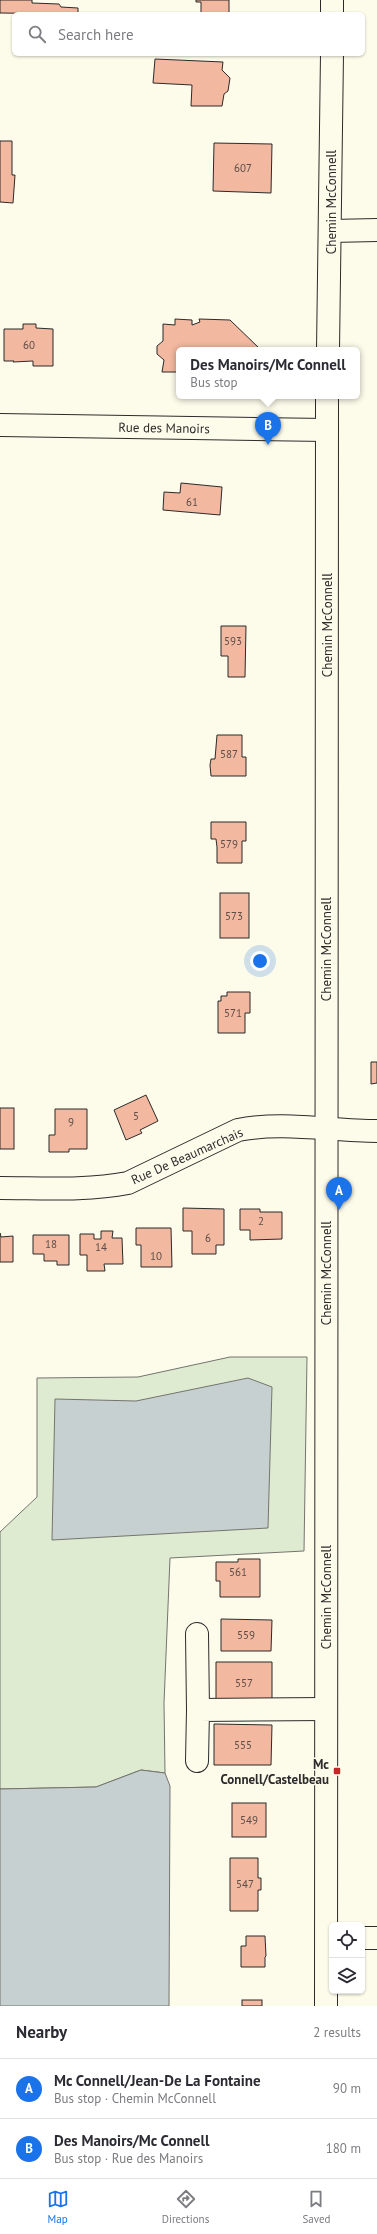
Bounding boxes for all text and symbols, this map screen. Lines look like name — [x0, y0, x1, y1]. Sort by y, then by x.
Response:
search box — [12, 12, 365, 56]
icon: search — [26, 23, 48, 45]
text: Search here — [58, 25, 134, 44]
street label: Chemin McConnell — [323, 150, 340, 254]
house number: 607 — [234, 161, 252, 175]
house number: 60 — [23, 338, 35, 352]
popup — [176, 347, 360, 399]
text: Des Manoirs/Mc Connell — [190, 355, 346, 374]
text: Bus stop — [190, 374, 238, 391]
pin: B — [255, 412, 281, 445]
street label: Rue des Manoirs — [118, 419, 210, 437]
house number: 61 — [186, 495, 198, 509]
street label: Chemin McConnell — [319, 573, 336, 677]
house number: 593 — [224, 634, 242, 648]
house number: 587 — [220, 747, 238, 761]
house number: 579 — [220, 837, 238, 851]
street label: Chemin McConnell — [318, 897, 335, 1001]
house number: 573 — [225, 909, 243, 923]
your location — [250, 951, 270, 971]
house number: 571 — [224, 1006, 242, 1020]
house number: 5 — [133, 1109, 139, 1123]
house number: 9 — [68, 1115, 74, 1129]
street label: Rue De Beaumarchais — [128, 1124, 246, 1188]
pin: A — [326, 1177, 352, 1210]
house number: 2 — [258, 1214, 264, 1228]
street label: Chemin McConnell — [318, 1221, 335, 1325]
house number: 6 — [205, 1231, 211, 1245]
house number: 18 — [45, 1237, 57, 1251]
house number: 14 — [95, 1240, 107, 1254]
house number: 10 — [150, 1249, 162, 1263]
street label: Chemin McConnell — [318, 1545, 335, 1649]
house number: 561 — [229, 1565, 247, 1579]
house number: 559 — [237, 1628, 255, 1642]
house number: 557 — [235, 1676, 253, 1690]
house number: 555 — [234, 1738, 252, 1752]
place label: Mc Connell/Castelbeau — [221, 1756, 329, 1788]
marker: Mc Connell/Castelbeau — [332, 1766, 342, 1776]
house number: 549 — [240, 1813, 258, 1827]
house number: 547 — [236, 1877, 254, 1891]
map controls — [329, 1922, 365, 1994]
button: locate — [329, 1922, 365, 1958]
button: layers — [329, 1958, 365, 1994]
text: Nearby — [16, 2021, 67, 2043]
text: 2 results — [313, 2024, 361, 2041]
text: Mc Connell/Jean-De La Fontaine — [54, 2071, 261, 2090]
text: A — [25, 2080, 33, 2097]
text: 90 m — [333, 2080, 361, 2097]
text: Bus stop · Chemin McConnell — [54, 2090, 216, 2107]
text: Des Manoirs/Mc Connell — [54, 2131, 209, 2150]
text: B — [25, 2140, 33, 2157]
text: 180 m — [326, 2140, 361, 2157]
text: Bus stop · Rue des Manoirs — [54, 2150, 203, 2167]
tab: Map — [47, 2188, 69, 2226]
tab: Directions — [162, 2188, 209, 2226]
tab: Saved — [302, 2188, 330, 2226]

